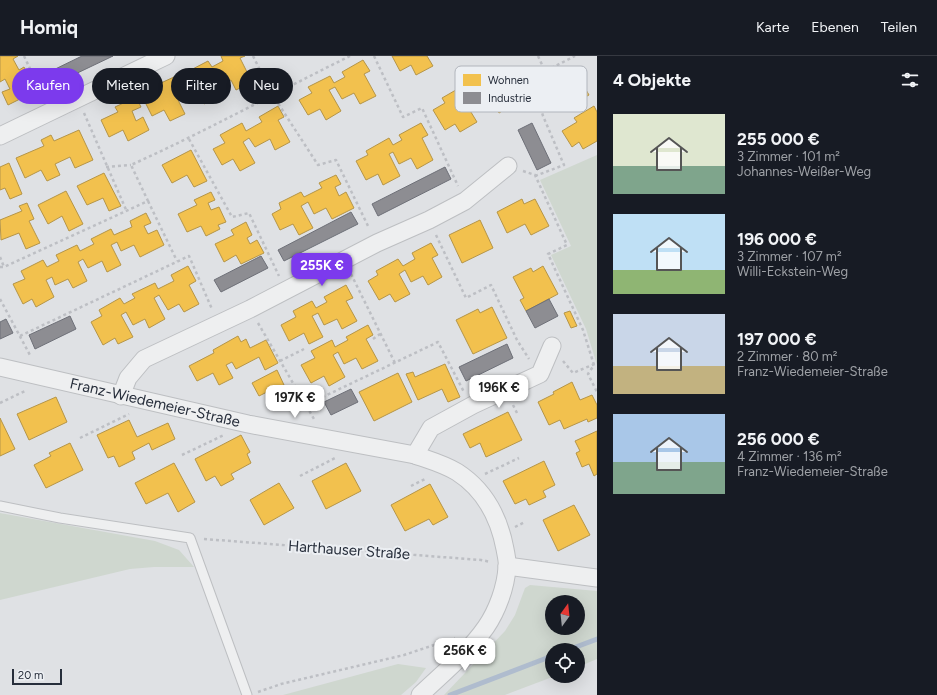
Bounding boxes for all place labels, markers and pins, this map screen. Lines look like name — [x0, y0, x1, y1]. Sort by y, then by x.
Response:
pin: 255K € — [289, 253, 355, 287]
pin: 196K € — [466, 375, 532, 409]
pin: 197K € — [262, 385, 328, 419]
pin: 256K € — [432, 638, 498, 672]

